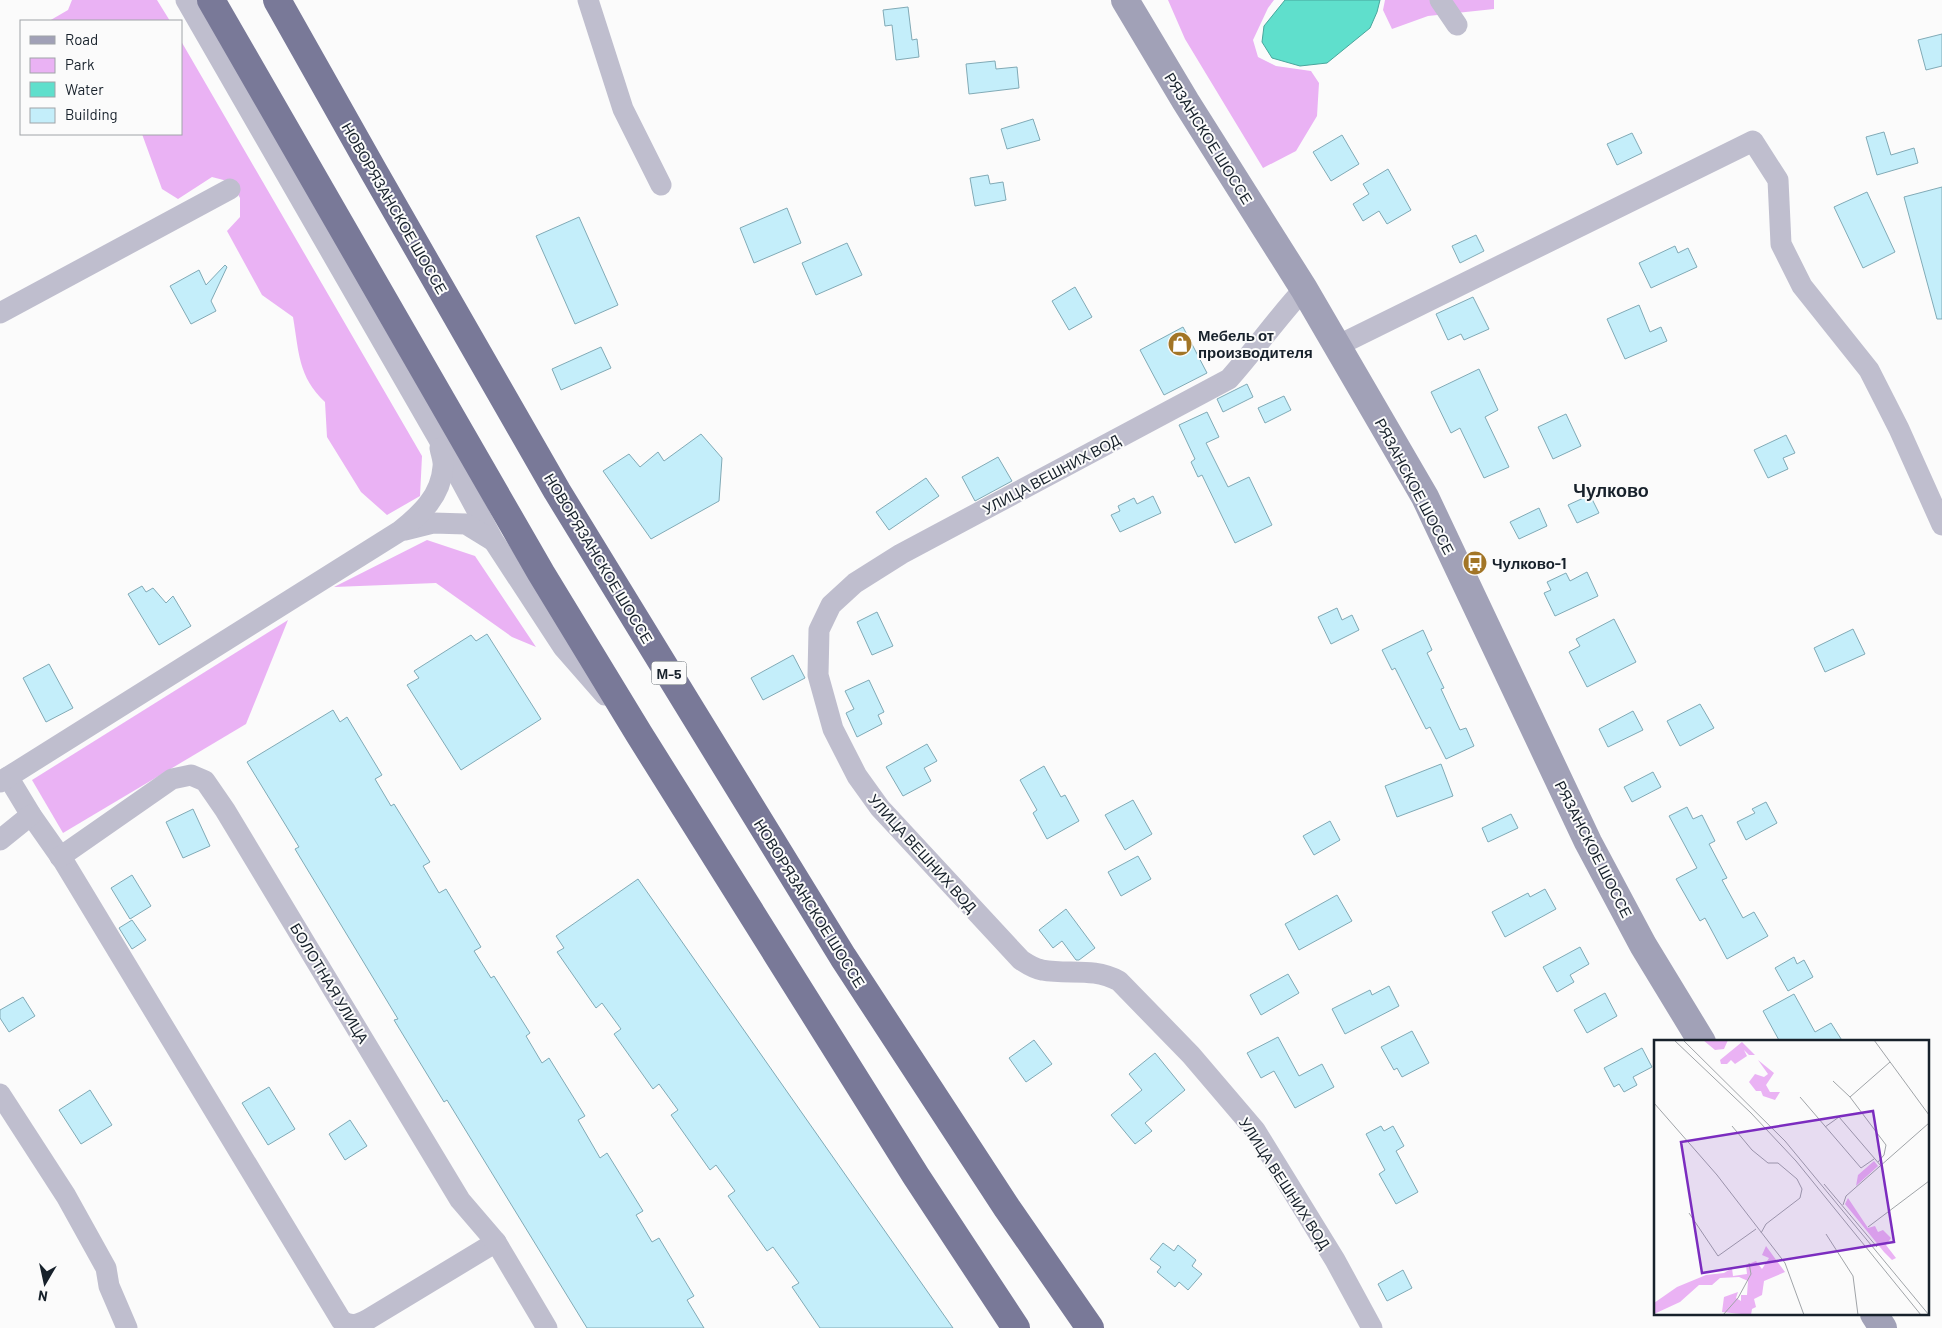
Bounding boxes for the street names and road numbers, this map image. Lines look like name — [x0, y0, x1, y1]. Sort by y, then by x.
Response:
street label: РЯЗАНСКОЕ ШОССЕ — [1161, 69, 1257, 207]
street label: НОВОРЯЗАНСКОЕ ШОССЕ — [338, 119, 452, 297]
street label: РЯЗАНСКОЕ ШОССЕ — [1371, 415, 1459, 557]
street label: УЛИЦА ВЕШНИХ ВОД — [979, 430, 1123, 518]
street label: НОВОРЯЗАНСКОЕ ШОССЕ — [541, 470, 657, 646]
road number: М-5 — [652, 661, 686, 684]
street label: РЯЗАНСКОЕ ШОССЕ — [1552, 777, 1636, 921]
street label: УЛИЦА ВЕШНИХ ВОД — [865, 790, 981, 916]
street label: НОВОРЯЗАНСКОЕ ШОССЕ — [751, 815, 869, 991]
street label: БОЛОТНАЯ УЛИЦА — [287, 920, 373, 1046]
street label: УЛИЦА ВЕШНИХ ВОД — [1236, 1114, 1334, 1252]

